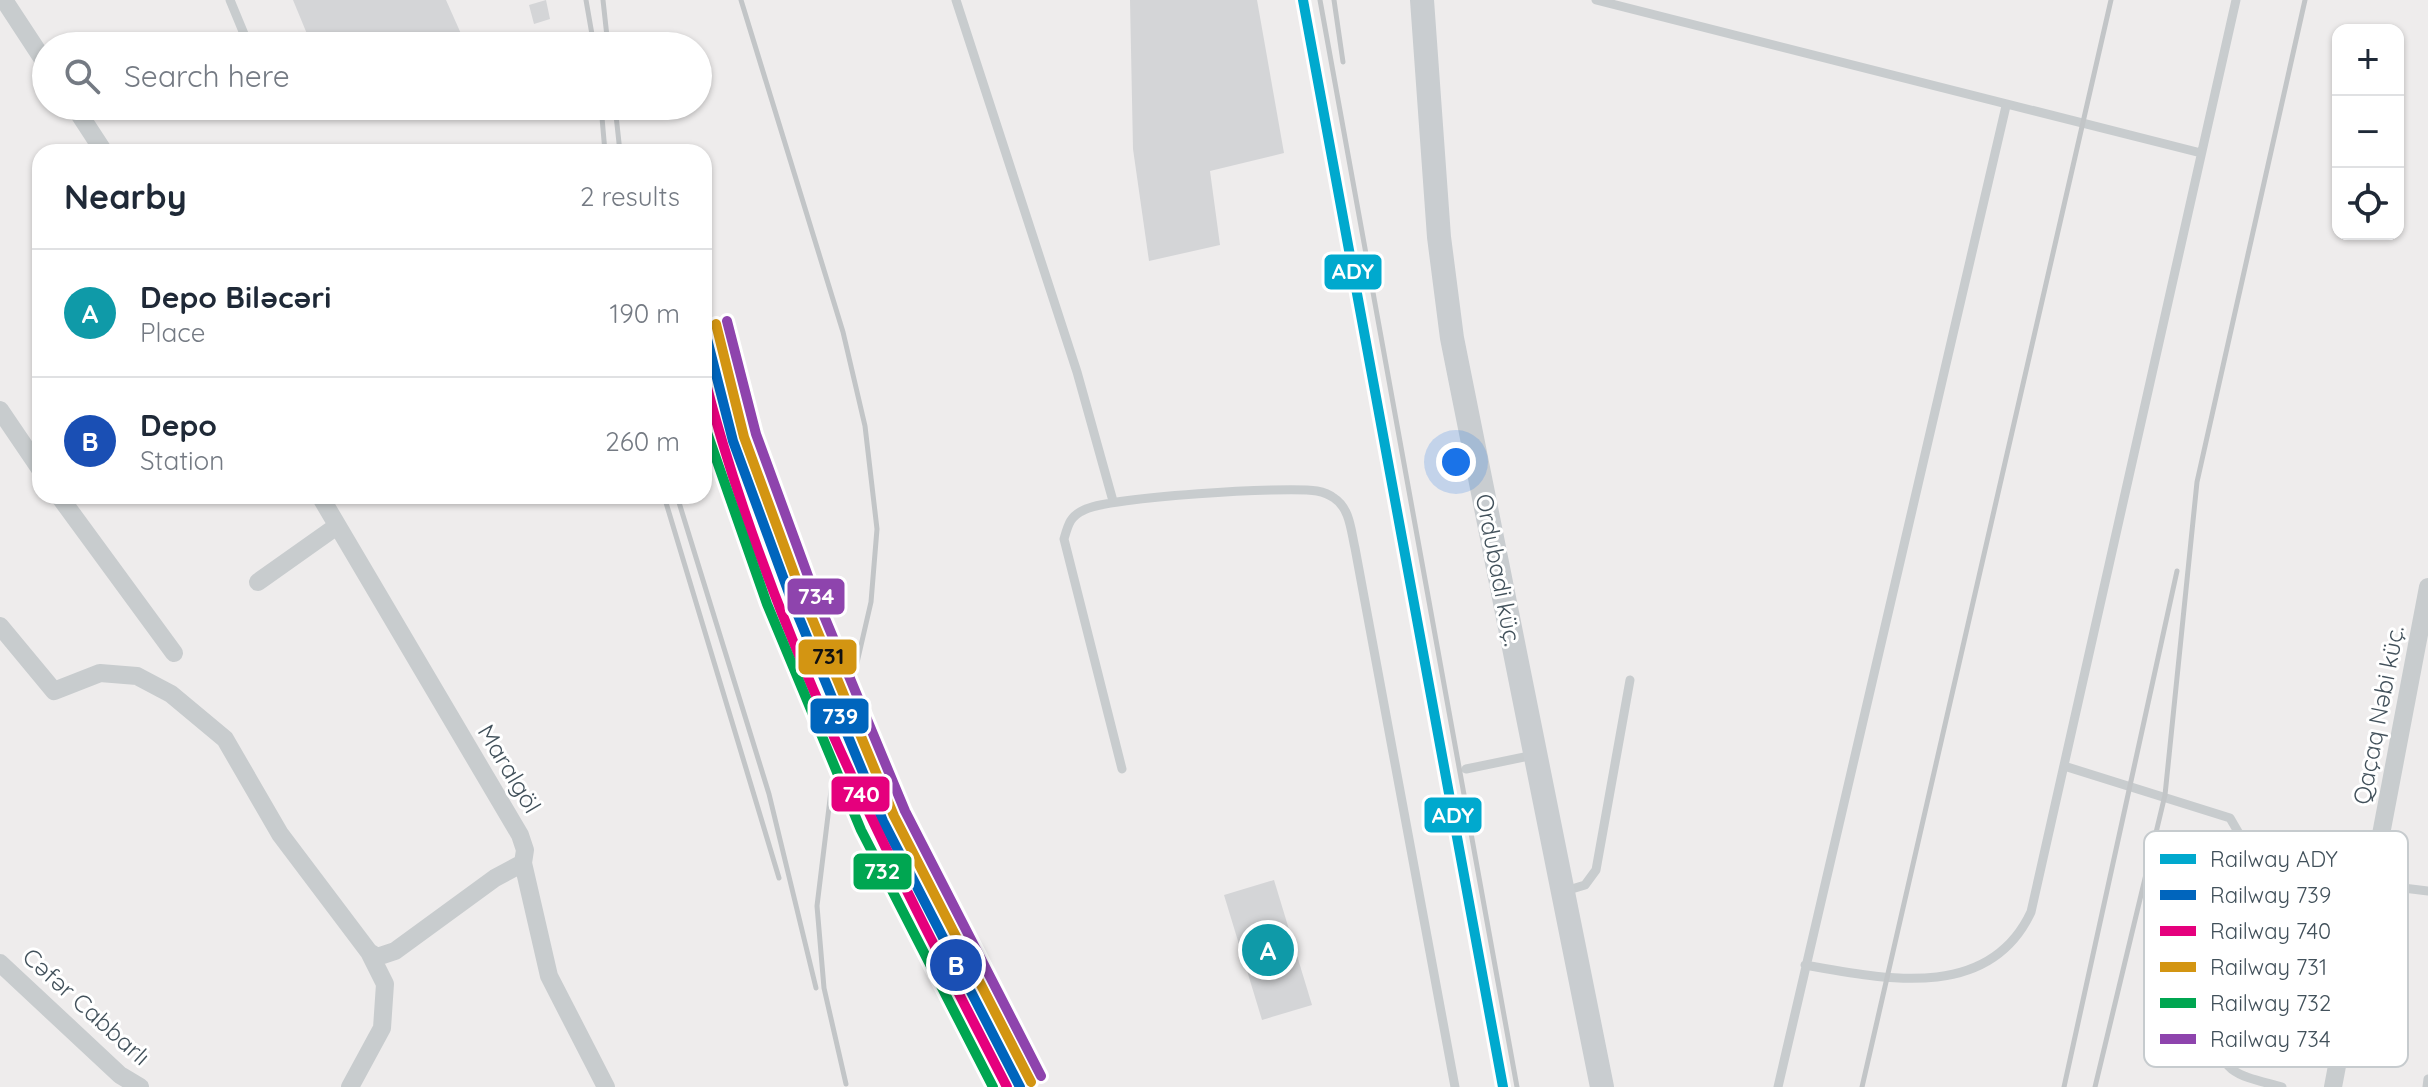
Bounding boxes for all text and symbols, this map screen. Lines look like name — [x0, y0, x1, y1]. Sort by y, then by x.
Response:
map controls — [2332, 24, 2404, 240]
button: + — [2332, 24, 2404, 96]
search box — [32, 32, 712, 120]
icon: search — [60, 54, 104, 98]
text: Search here — [124, 57, 290, 95]
button: − — [2332, 96, 2404, 168]
button: locate — [2332, 168, 2404, 240]
text: Nearby — [64, 175, 187, 218]
text: 2 results — [580, 180, 680, 213]
line badge: ADY — [1323, 253, 1383, 291]
text: ADY — [1332, 257, 1374, 285]
text: Depo Biləcəri — [140, 278, 331, 316]
text: A — [82, 297, 98, 330]
text: 190 m — [610, 297, 680, 330]
text: Place — [140, 316, 205, 349]
text: Depo — [140, 406, 217, 444]
text: B — [81, 425, 99, 458]
text: 260 m — [605, 425, 680, 458]
your location — [1436, 442, 1476, 482]
text: Station — [140, 444, 224, 477]
street label: Ordubadi küç. — [1470, 491, 1528, 648]
line badge: 734 — [786, 577, 846, 616]
text: 734 — [798, 582, 834, 610]
street label: Qaçaq Nəbi küç. — [2346, 623, 2410, 807]
line badge: 731 — [797, 638, 858, 676]
text: 731 — [812, 642, 844, 670]
line badge: 739 — [809, 697, 870, 735]
text: 739 — [822, 702, 858, 730]
street label: Maralgöl — [472, 719, 548, 818]
line badge: 740 — [830, 775, 891, 813]
text: 740 — [842, 780, 880, 808]
line badge: ADY — [1423, 796, 1483, 834]
text: ADY — [1432, 801, 1474, 829]
legend — [2144, 831, 2408, 1067]
text: Railway ADY — [2210, 845, 2338, 873]
line badge: 732 — [852, 852, 913, 891]
text: 732 — [864, 857, 900, 885]
text: Railway 739 — [2210, 881, 2331, 909]
text: Railway 740 — [2210, 917, 2331, 945]
pin: A — [1242, 920, 1294, 980]
pin: B — [930, 935, 982, 995]
street label: Cəfər Cabbarlı — [17, 941, 157, 1071]
text: Railway 731 — [2210, 953, 2327, 981]
text: Railway 732 — [2210, 989, 2331, 1017]
text: Railway 734 — [2210, 1025, 2330, 1053]

